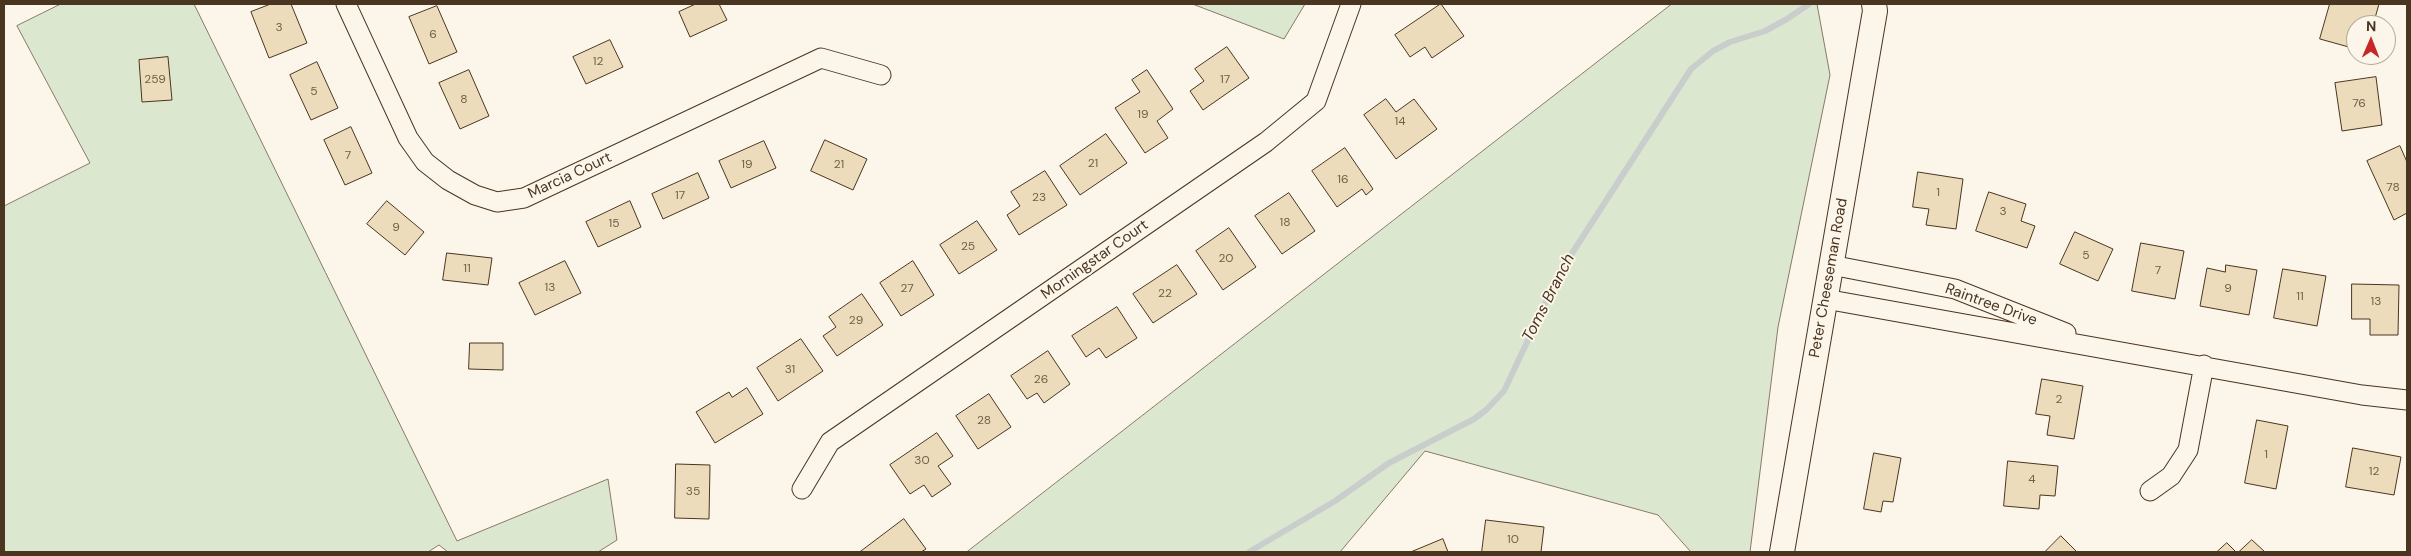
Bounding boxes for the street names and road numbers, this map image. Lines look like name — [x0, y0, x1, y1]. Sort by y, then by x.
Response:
street label: Marcia Court — [525, 149, 615, 203]
street label: Peter Cheeseman Road — [1806, 197, 1852, 359]
street label: Morningstar Court — [1038, 216, 1152, 304]
street label: Raintree Drive — [1942, 280, 2040, 330]

